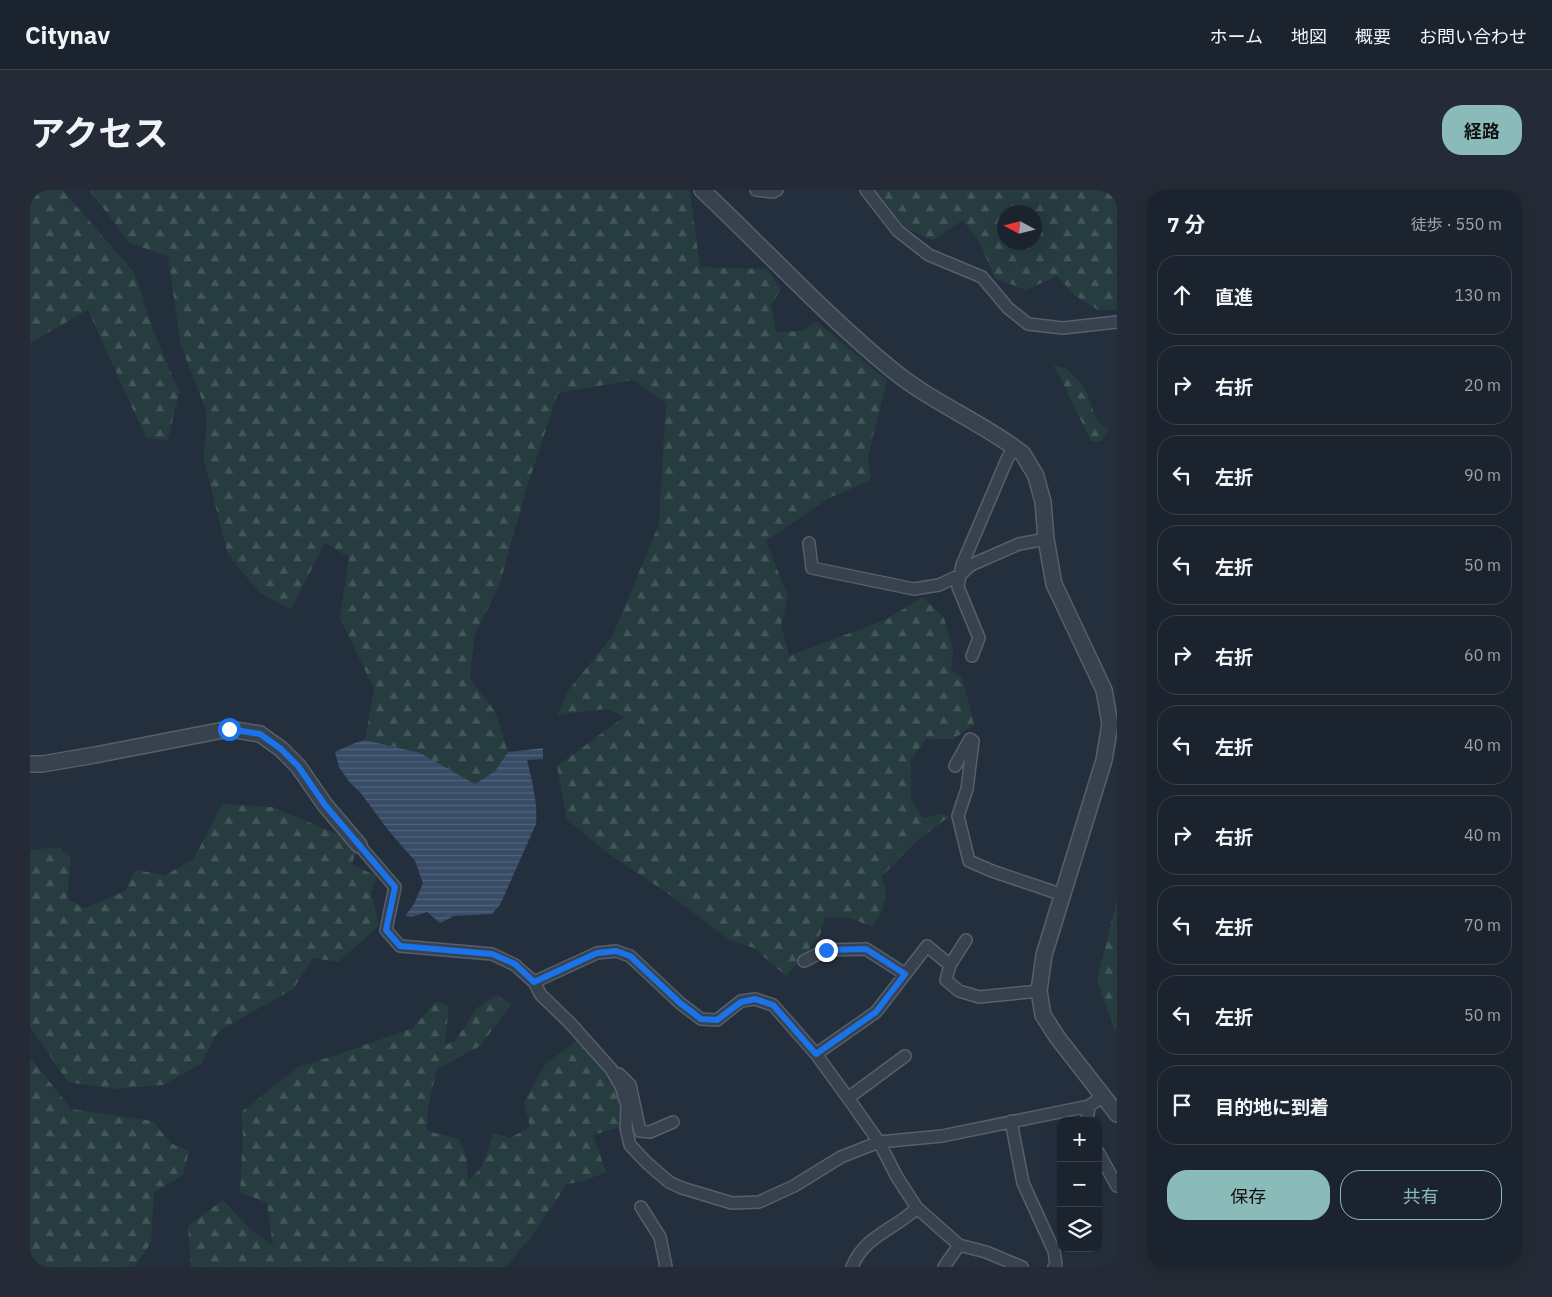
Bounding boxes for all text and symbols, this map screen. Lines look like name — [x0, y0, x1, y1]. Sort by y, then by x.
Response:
text: Citynav — [25, 19, 110, 51]
text: ホーム — [1210, 25, 1263, 48]
text: 地図 — [1291, 25, 1327, 48]
text: 概要 — [1355, 25, 1391, 48]
text: お問い合わせ — [1419, 25, 1527, 48]
button: 経路 — [1442, 105, 1522, 155]
text: アクセス — [30, 110, 168, 156]
north arrow — [997, 205, 1042, 250]
text: 7 分 — [1167, 210, 1206, 238]
text: 徒歩 · 550 m — [1411, 214, 1502, 234]
icon: ahead — [1168, 281, 1196, 309]
text: 直進 — [1215, 285, 1253, 309]
text: 130 m — [1454, 285, 1501, 305]
icon: right — [1168, 371, 1196, 399]
text: 右折 — [1215, 375, 1253, 399]
text: 20 m — [1464, 375, 1501, 395]
icon: left — [1168, 461, 1196, 489]
text: 左折 — [1215, 465, 1253, 489]
text: 90 m — [1464, 465, 1501, 485]
icon: left — [1168, 551, 1196, 579]
text: 左折 — [1215, 555, 1253, 579]
text: 50 m — [1464, 555, 1501, 575]
icon: right — [1168, 641, 1196, 669]
text: 右折 — [1215, 645, 1253, 669]
text: 60 m — [1464, 645, 1501, 665]
route start — [218, 718, 241, 741]
icon: left — [1168, 731, 1196, 759]
text: 左折 — [1215, 735, 1253, 759]
text: 40 m — [1464, 735, 1501, 755]
icon: right — [1168, 821, 1196, 849]
text: 右折 — [1215, 825, 1253, 849]
text: 40 m — [1464, 825, 1501, 845]
icon: left — [1168, 911, 1196, 939]
text: 左折 — [1215, 915, 1253, 939]
text: 70 m — [1464, 915, 1501, 935]
route end — [815, 939, 838, 962]
icon: left — [1168, 1001, 1196, 1029]
text: 左折 — [1215, 1005, 1253, 1029]
text: 50 m — [1464, 1005, 1501, 1025]
icon: arrive — [1168, 1091, 1196, 1119]
text: 目的地に到着 — [1215, 1095, 1329, 1119]
map controls — [1057, 1117, 1102, 1252]
button: + — [1057, 1117, 1102, 1162]
button: − — [1057, 1162, 1102, 1207]
button: 保存 — [1167, 1170, 1330, 1220]
button: 共有 — [1340, 1170, 1502, 1220]
button: layers — [1057, 1207, 1102, 1252]

